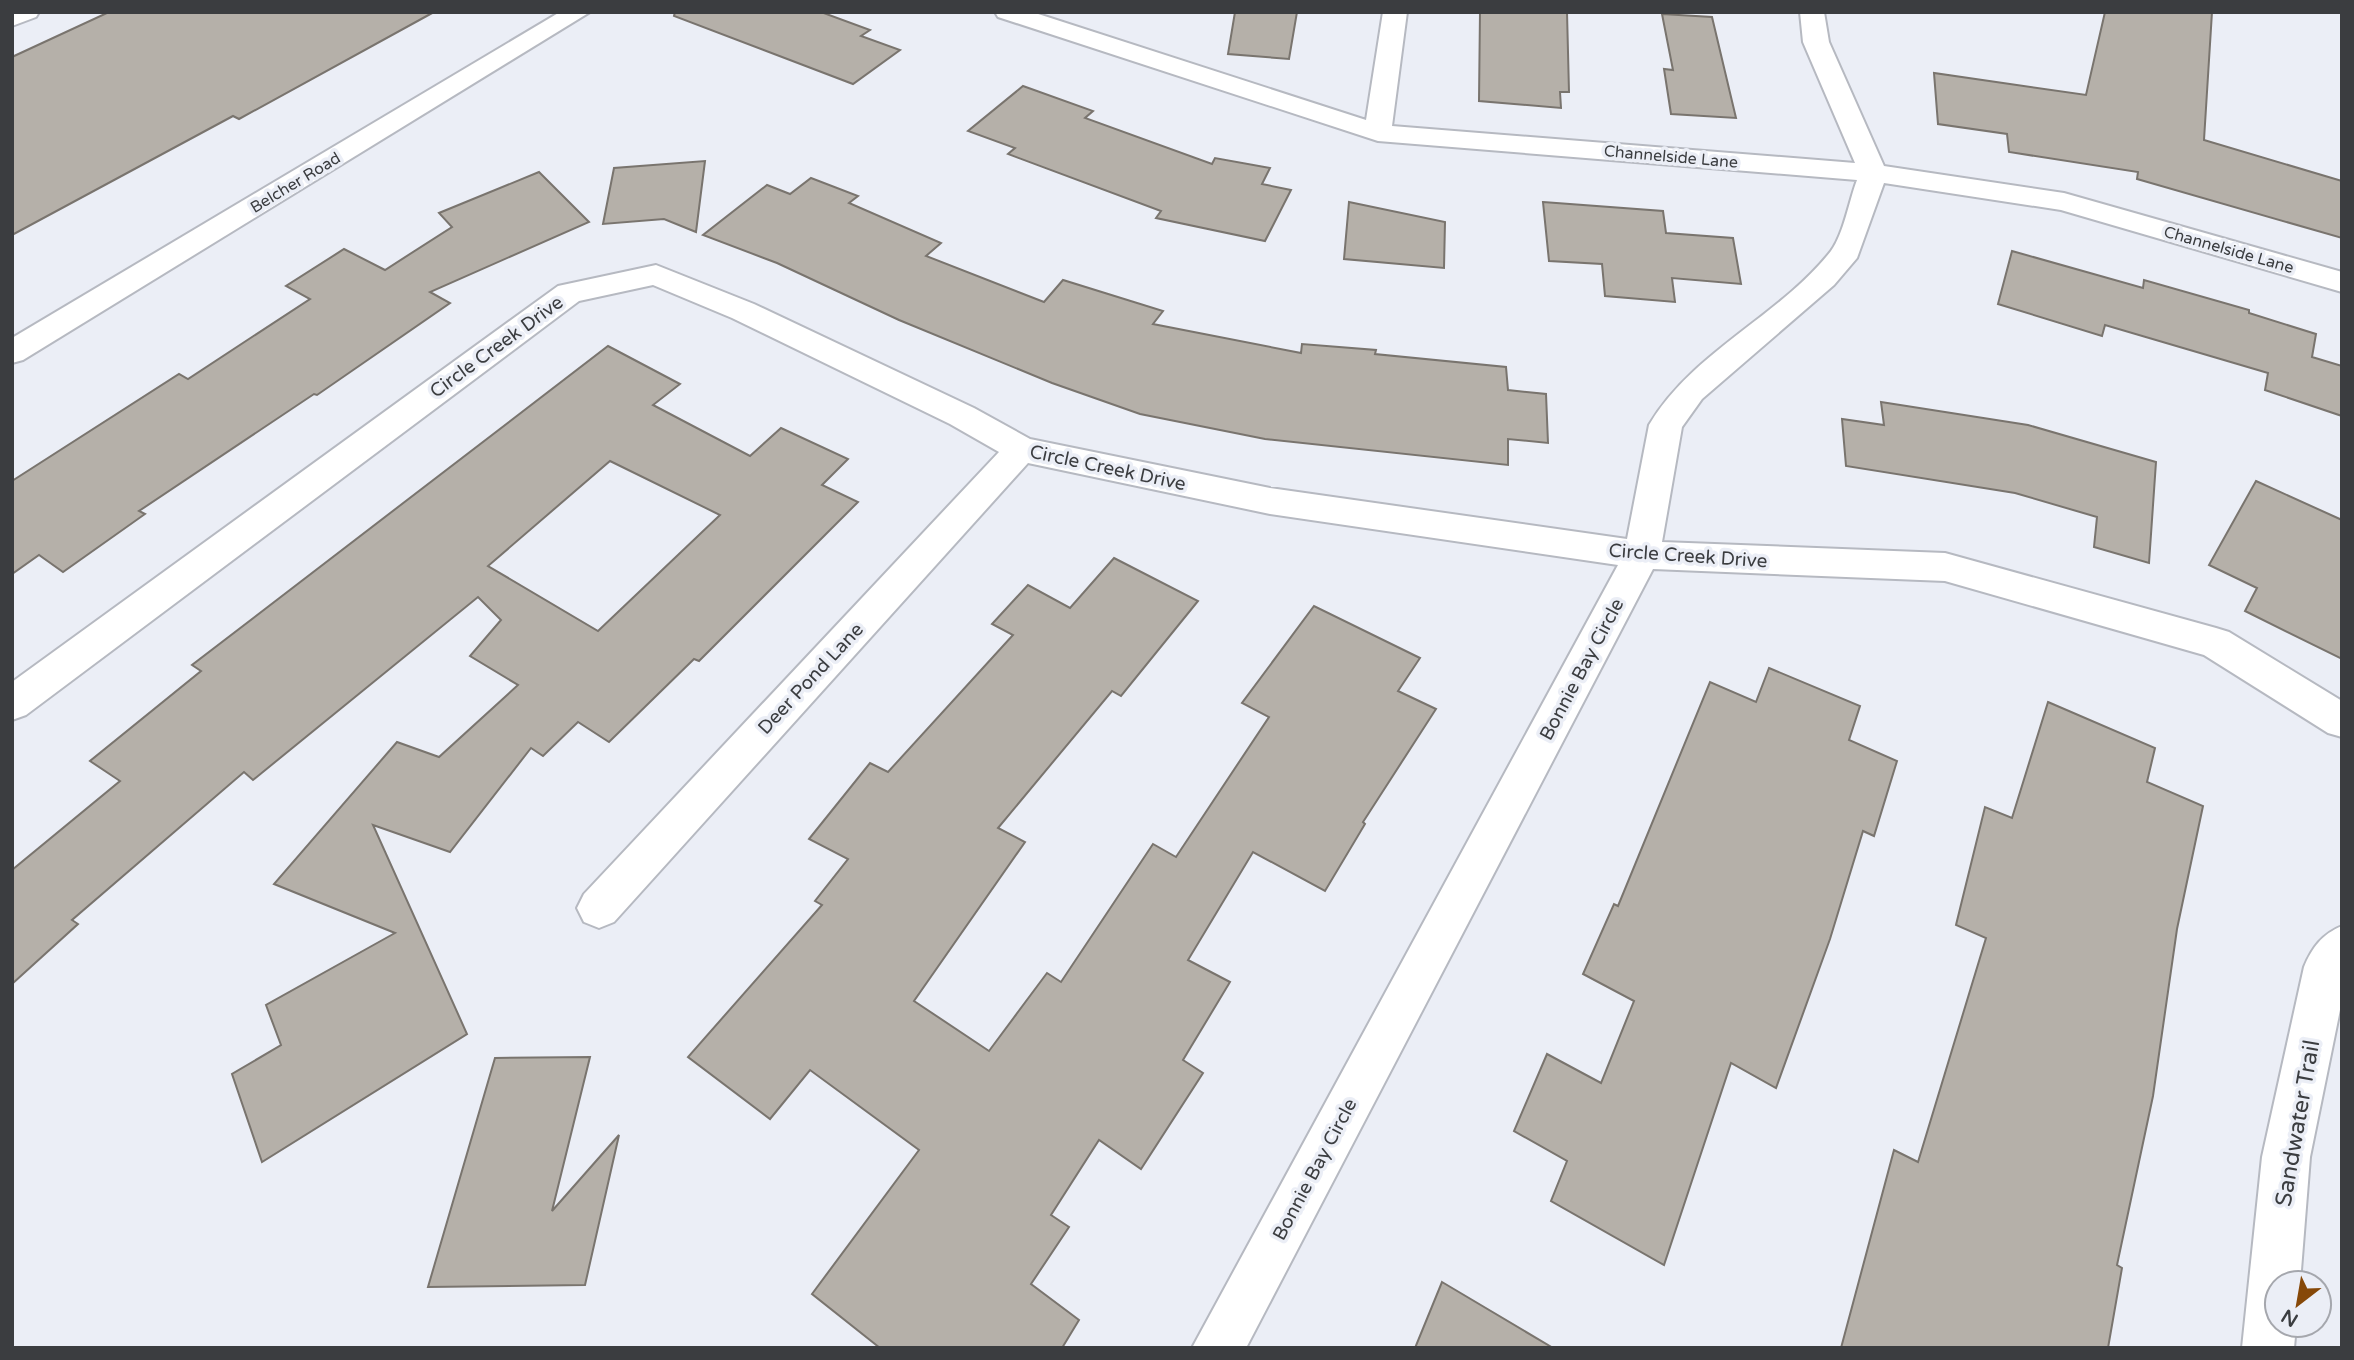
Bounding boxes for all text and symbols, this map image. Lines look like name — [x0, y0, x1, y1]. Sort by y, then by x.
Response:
street label: Channelside Lane — [1603, 141, 1739, 173]
street label: Belcher Road — [247, 148, 344, 218]
street label: Channelside Lane — [2161, 222, 2296, 278]
street label: Circle Creek Drive — [426, 291, 567, 402]
street label: Circle Creek Drive — [1028, 441, 1188, 495]
street label: Circle Creek Drive — [1608, 539, 1768, 573]
street label: Bonnie Bay Circle — [1535, 595, 1629, 744]
street label: Deer Pond Lane — [754, 618, 868, 739]
street label: Sandwater Trail — [2270, 1038, 2326, 1209]
street label: Bonnie Bay Circle — [1268, 1095, 1362, 1244]
north arrow — [2263, 1269, 2333, 1339]
text: N — [2278, 1304, 2302, 1331]

